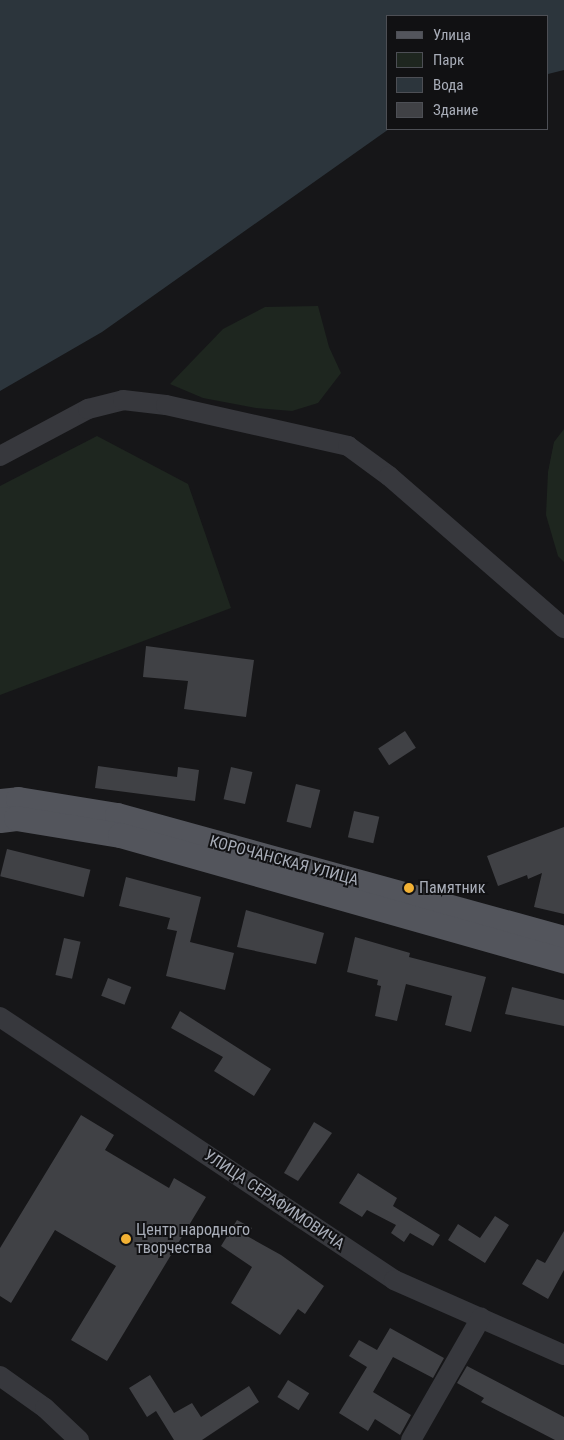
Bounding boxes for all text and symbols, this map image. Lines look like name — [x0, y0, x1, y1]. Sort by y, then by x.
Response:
legend — [386, 15, 549, 130]
text: Улица — [433, 26, 471, 44]
text: Парк — [433, 51, 464, 69]
text: Вода — [433, 76, 463, 94]
text: Здание — [433, 101, 478, 119]
street label: КОРОЧАНСКАЯ УЛИЦА — [207, 832, 361, 890]
place label: Памятник — [419, 878, 485, 898]
marker: Памятник — [403, 882, 415, 894]
street label: УЛИЦА СЕРАФИМОВИЧА — [200, 1146, 348, 1254]
place label: Центр народного творчества — [136, 1220, 250, 1258]
marker: Центр народного творчества — [120, 1233, 132, 1245]

